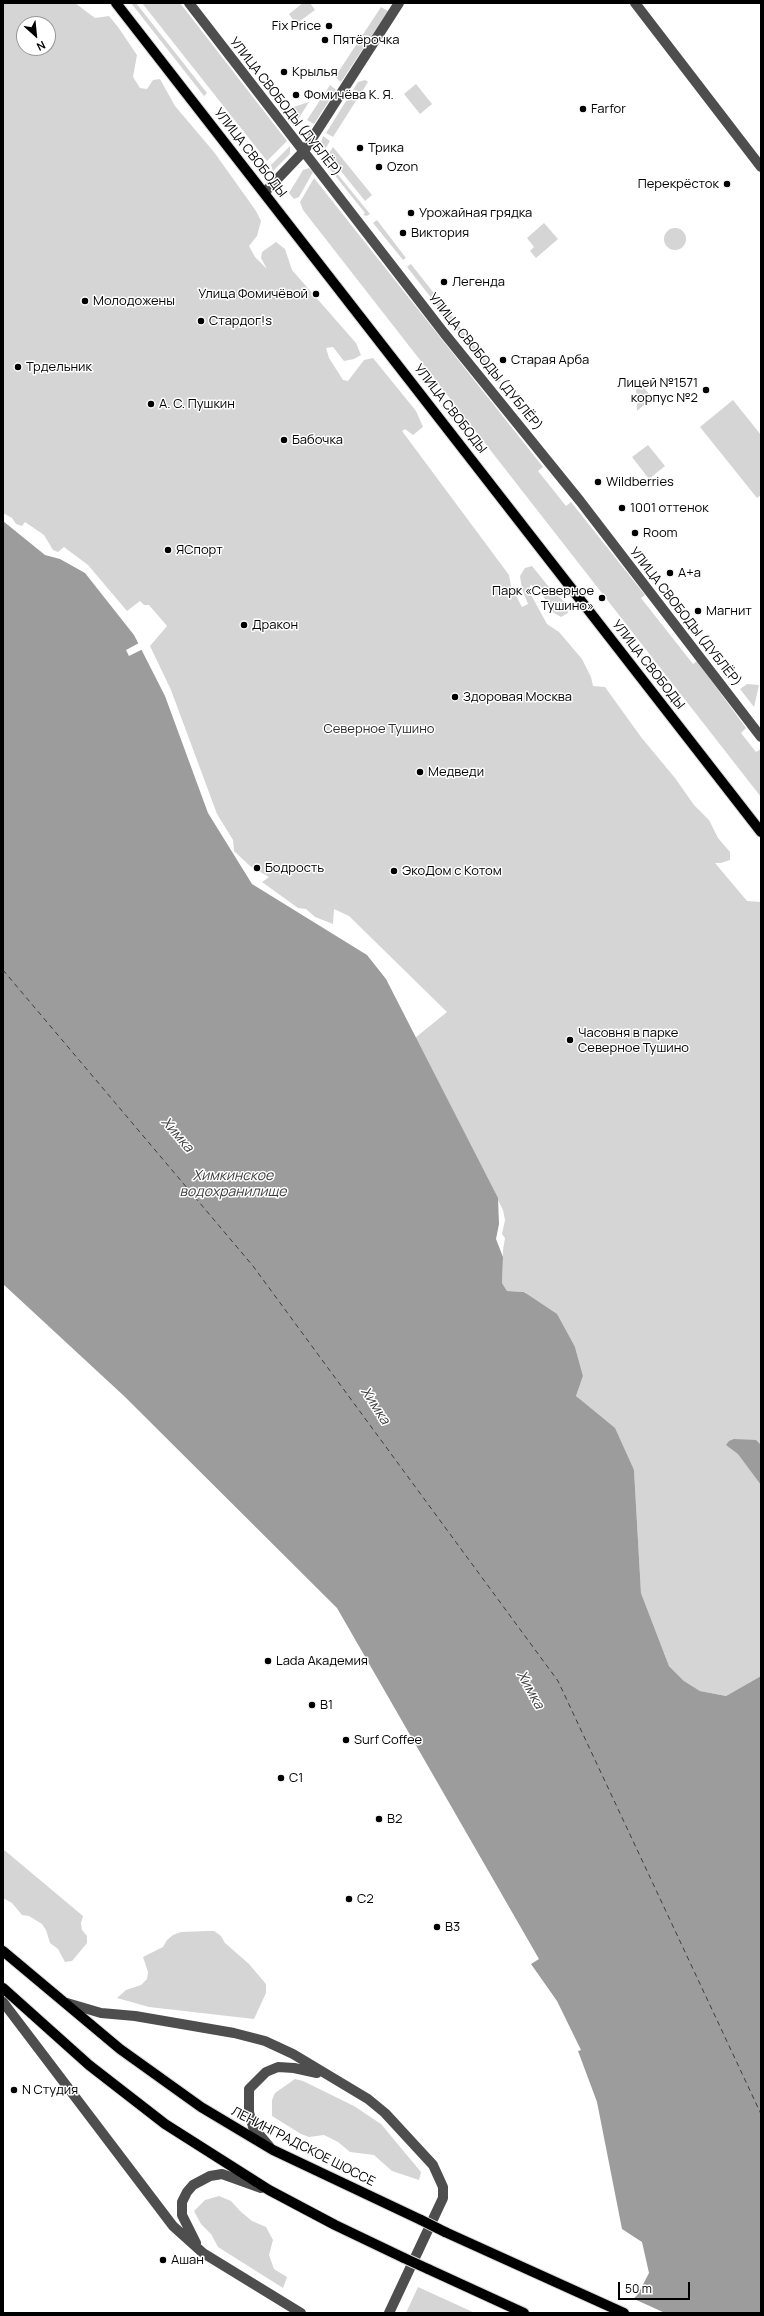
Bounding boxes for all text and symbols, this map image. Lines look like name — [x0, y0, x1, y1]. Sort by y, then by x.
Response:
north arrow — [16, 16, 56, 56]
place label: Fix Price — [272, 18, 321, 34]
marker: Fix Price — [324, 21, 334, 31]
place label: Пятёрочка — [333, 32, 399, 48]
street label: УЛИЦА СВОБОДЫ (ДУБЛЁР) — [226, 34, 344, 180]
marker: Пятёрочка — [320, 35, 330, 45]
text: N — [34, 38, 48, 55]
place label: Крылья — [292, 64, 338, 80]
marker: Крылья — [279, 67, 289, 77]
place label: Фомичёва К. Я. — [304, 87, 394, 103]
marker: Фомичёва К. Я. — [291, 90, 301, 100]
place label: Farfor — [591, 101, 626, 117]
marker: Farfor — [578, 104, 588, 114]
street label: УЛИЦА СВОБОДЫ — [210, 105, 290, 201]
place label: Трика — [368, 140, 404, 156]
marker: Трика — [355, 143, 365, 153]
place label: Ozon — [387, 159, 418, 175]
marker: Ozon — [374, 162, 384, 172]
place label: Перекрёсток — [638, 176, 719, 192]
marker: Перекрёсток — [722, 179, 732, 189]
place label: Урожайная грядка — [419, 205, 532, 221]
marker: Урожайная грядка — [406, 208, 416, 218]
place label: Виктория — [411, 225, 469, 241]
marker: Виктория — [398, 228, 408, 238]
place label: Легенда — [452, 274, 505, 290]
marker: Легенда — [439, 277, 449, 287]
place label: Улица Фомичёвой — [198, 286, 308, 302]
marker: Улица Фомичёвой — [311, 289, 321, 299]
street label: УЛИЦА СВОБОДЫ (ДУБЛЁР) — [425, 290, 545, 434]
place label: Молодожены — [93, 293, 175, 309]
marker: Молодожены — [80, 296, 90, 306]
place label: Стардог!s — [209, 313, 272, 329]
marker: Стардог!s — [196, 316, 206, 326]
place label: Старая Арба — [511, 352, 589, 368]
marker: Старая Арба — [498, 355, 508, 365]
place label: Трдельник — [26, 359, 92, 375]
street label: УЛИЦА СВОБОДЫ — [410, 361, 490, 457]
marker: Трдельник — [13, 362, 23, 372]
place label: Лицей №1571 корпус №2 — [617, 375, 698, 406]
marker: Лицей №1571 корпус №2 — [701, 385, 711, 395]
place label: А. С. Пушкин — [159, 396, 235, 412]
marker: А. С. Пушкин — [146, 399, 156, 409]
place label: Бабочка — [292, 432, 343, 448]
marker: Бабочка — [279, 435, 289, 445]
place label: Wildberries — [606, 474, 674, 490]
marker: Wildberries — [593, 477, 603, 487]
place label: 1001 оттенок — [630, 500, 709, 516]
marker: 1001 оттенок — [617, 503, 627, 513]
place label: Room — [643, 525, 678, 541]
marker: Room — [630, 528, 640, 538]
place label: ЯСпорт — [176, 542, 223, 558]
street label: УЛИЦА СВОБОДЫ (ДУБЛЁР) — [626, 544, 744, 690]
marker: ЯСпорт — [163, 545, 173, 555]
place label: А+а — [678, 565, 701, 581]
marker: А+а — [665, 568, 675, 578]
place label: Парк «Северное Тушино» — [492, 583, 594, 614]
marker: Парк «Северное Тушино» — [597, 593, 607, 603]
place label: Магнит — [706, 603, 752, 619]
marker: Магнит — [693, 606, 703, 616]
place label: Дракон — [252, 617, 298, 633]
street label: УЛИЦА СВОБОДЫ — [608, 617, 688, 713]
marker: Дракон — [239, 620, 249, 630]
place label: Здоровая Москва — [463, 689, 572, 705]
marker: Здоровая Москва — [450, 692, 460, 702]
park label: Северное Тушино — [323, 721, 435, 737]
place label: Медведи — [428, 764, 484, 780]
marker: Медведи — [415, 767, 425, 777]
place label: Бодрость — [265, 860, 324, 876]
marker: Бодрость — [252, 863, 262, 873]
place label: ЭкоДом с Котом — [402, 863, 502, 879]
marker: ЭкоДом с Котом — [389, 866, 399, 876]
place label: Часовня в парке Северное Тушино — [578, 1025, 689, 1056]
marker: Часовня в парке Северное Тушино — [565, 1035, 575, 1045]
water label: Химка — [157, 1114, 197, 1156]
water label: Химкинское водохранилище — [180, 1168, 286, 1200]
water label: Химка — [357, 1384, 393, 1428]
place label: Lada Академия — [276, 1653, 368, 1669]
marker: Lada Академия — [263, 1656, 273, 1666]
water label: Химка — [513, 1668, 547, 1712]
place label: B1 — [320, 1697, 333, 1713]
marker: B1 — [307, 1700, 317, 1710]
place label: Surf Coffee — [354, 1732, 422, 1748]
marker: Surf Coffee — [341, 1735, 351, 1745]
place label: C1 — [289, 1770, 303, 1786]
marker: C1 — [276, 1773, 286, 1783]
place label: B2 — [387, 1811, 402, 1827]
marker: B2 — [374, 1814, 384, 1824]
place label: C2 — [357, 1891, 374, 1907]
marker: C2 — [344, 1894, 354, 1904]
place label: B3 — [445, 1919, 460, 1935]
marker: B3 — [432, 1922, 442, 1932]
place label: N Студия — [22, 2082, 78, 2098]
marker: N Студия — [9, 2085, 19, 2095]
street label: ЛЕНИНГРАДСКОЕ ШОССЕ — [229, 2104, 377, 2190]
place label: Ашан — [171, 2252, 204, 2268]
marker: Ашан — [158, 2255, 168, 2265]
scale bar — [620, 2274, 692, 2300]
text: 50 m — [625, 2280, 652, 2297]

